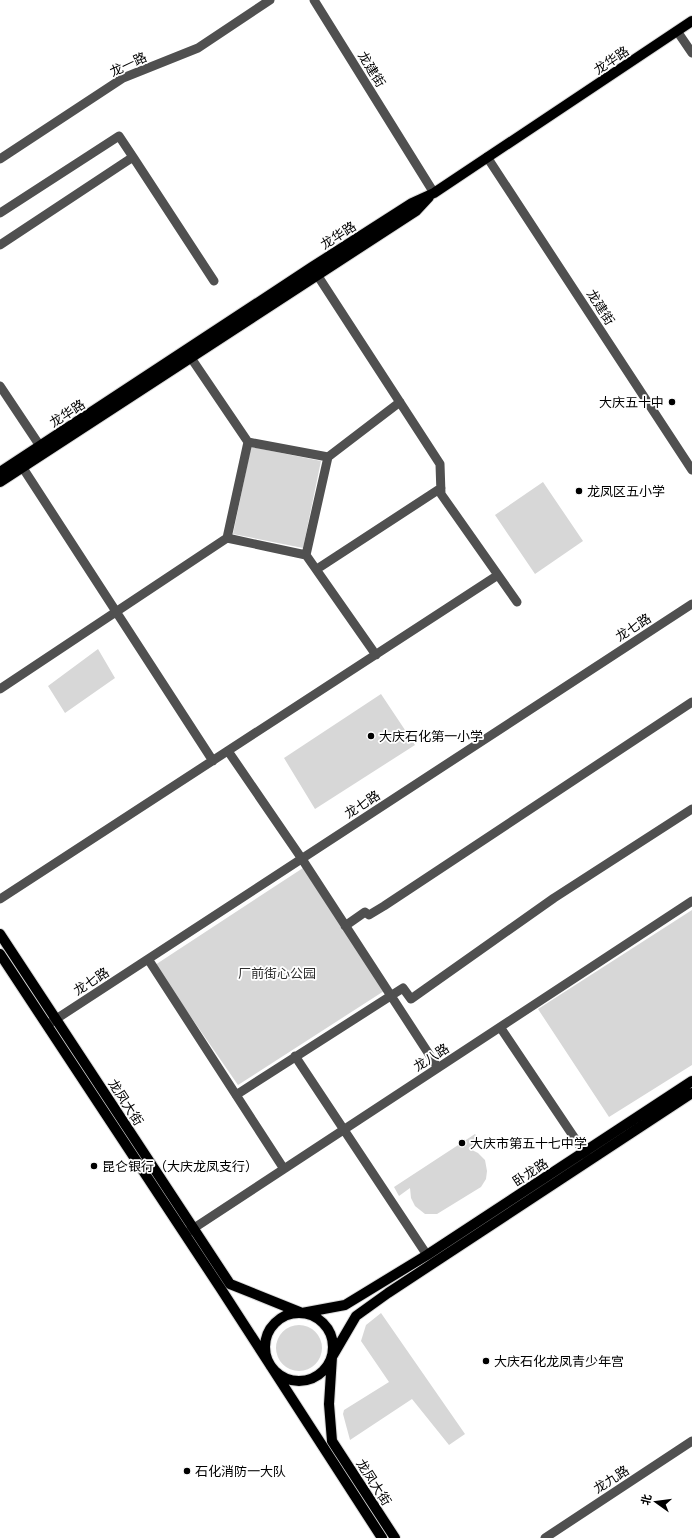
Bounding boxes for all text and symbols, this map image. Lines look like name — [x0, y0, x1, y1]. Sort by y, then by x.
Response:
street label: 龙华路 — [590, 42, 632, 78]
street label: 龙建街 — [355, 48, 389, 90]
street label: 龙一路 — [107, 49, 149, 79]
street label: 龙华路 — [317, 218, 359, 252]
street label: 龙建街 — [584, 286, 618, 328]
place label: 大庆五十中 — [599, 394, 664, 410]
street label: 龙华路 — [46, 396, 88, 430]
marker: 大庆五十中 — [667, 397, 677, 407]
place label: 龙凤区五小学 — [587, 483, 665, 499]
marker: 龙凤区五小学 — [574, 486, 584, 496]
street label: 龙七路 — [612, 610, 654, 644]
place label: 大庆石化第一小学 — [379, 728, 483, 744]
marker: 大庆石化第一小学 — [366, 731, 376, 741]
street label: 龙七路 — [341, 787, 383, 821]
street label: 龙七路 — [70, 964, 112, 998]
park label: 厂前街心公园 — [238, 965, 316, 981]
street label: 龙八路 — [410, 1040, 452, 1074]
street label: 龙凤大街 — [105, 1076, 147, 1128]
place label: 大庆市第五十七中学 — [470, 1135, 587, 1151]
marker: 大庆市第五十七中学 — [457, 1138, 467, 1148]
street label: 卧龙路 — [509, 1155, 551, 1189]
place label: 昆仑银行（大庆龙凤支行） — [102, 1158, 258, 1174]
marker: 昆仑银行（大庆龙凤支行） — [89, 1161, 99, 1171]
place label: 大庆石化龙凤青少年宫 — [494, 1353, 624, 1369]
marker: 大庆石化龙凤青少年宫 — [481, 1356, 491, 1366]
street label: 龙凤大街 — [353, 1456, 395, 1508]
street label: 龙九路 — [590, 1462, 632, 1496]
place label: 石化消防一大队 — [195, 1463, 286, 1479]
marker: 石化消防一大队 — [182, 1466, 192, 1476]
north arrow — [636, 1482, 676, 1522]
text: 北 — [638, 1493, 653, 1506]

